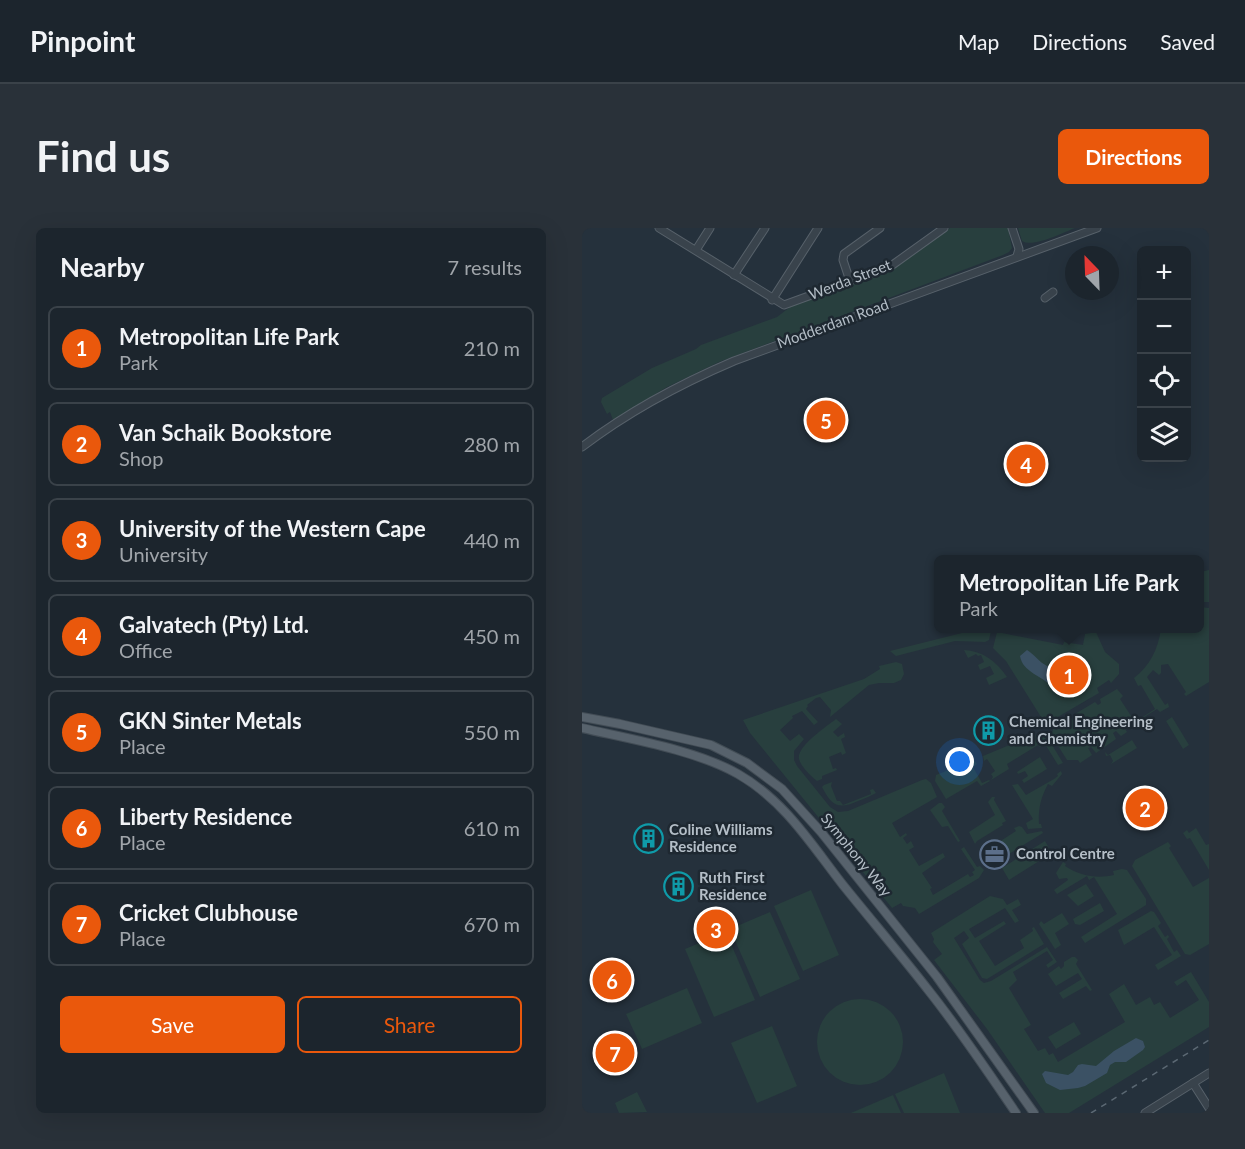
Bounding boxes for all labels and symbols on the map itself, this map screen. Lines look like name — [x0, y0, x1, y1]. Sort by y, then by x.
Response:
north arrow — [1065, 246, 1119, 300]
street label: Werda Street — [806, 255, 894, 303]
street label: Modderdam Road — [774, 295, 891, 352]
pin: 5 — [806, 398, 846, 442]
pin: 4 — [1006, 442, 1046, 486]
pin: 1 — [1050, 652, 1088, 698]
place label: Chemical Engineering and Chemistry — [1009, 712, 1153, 747]
building icon: Chemical Engineering and Chemistry — [972, 715, 1004, 747]
your location — [945, 747, 974, 776]
pin: 2 — [1126, 786, 1164, 830]
street label: Symphony Way — [818, 809, 896, 900]
place label: Coline Williams Residence — [669, 820, 773, 855]
building icon: Coline Williams Residence — [632, 823, 664, 855]
office icon: Control Centre — [979, 838, 1011, 870]
place label: Control Centre — [1016, 844, 1115, 862]
place label: Ruth First Residence — [699, 868, 767, 903]
building icon: Ruth First Residence — [662, 871, 694, 903]
pin: 3 — [696, 906, 736, 952]
pin: 6 — [592, 958, 632, 1002]
pin: 7 — [596, 1030, 634, 1076]

